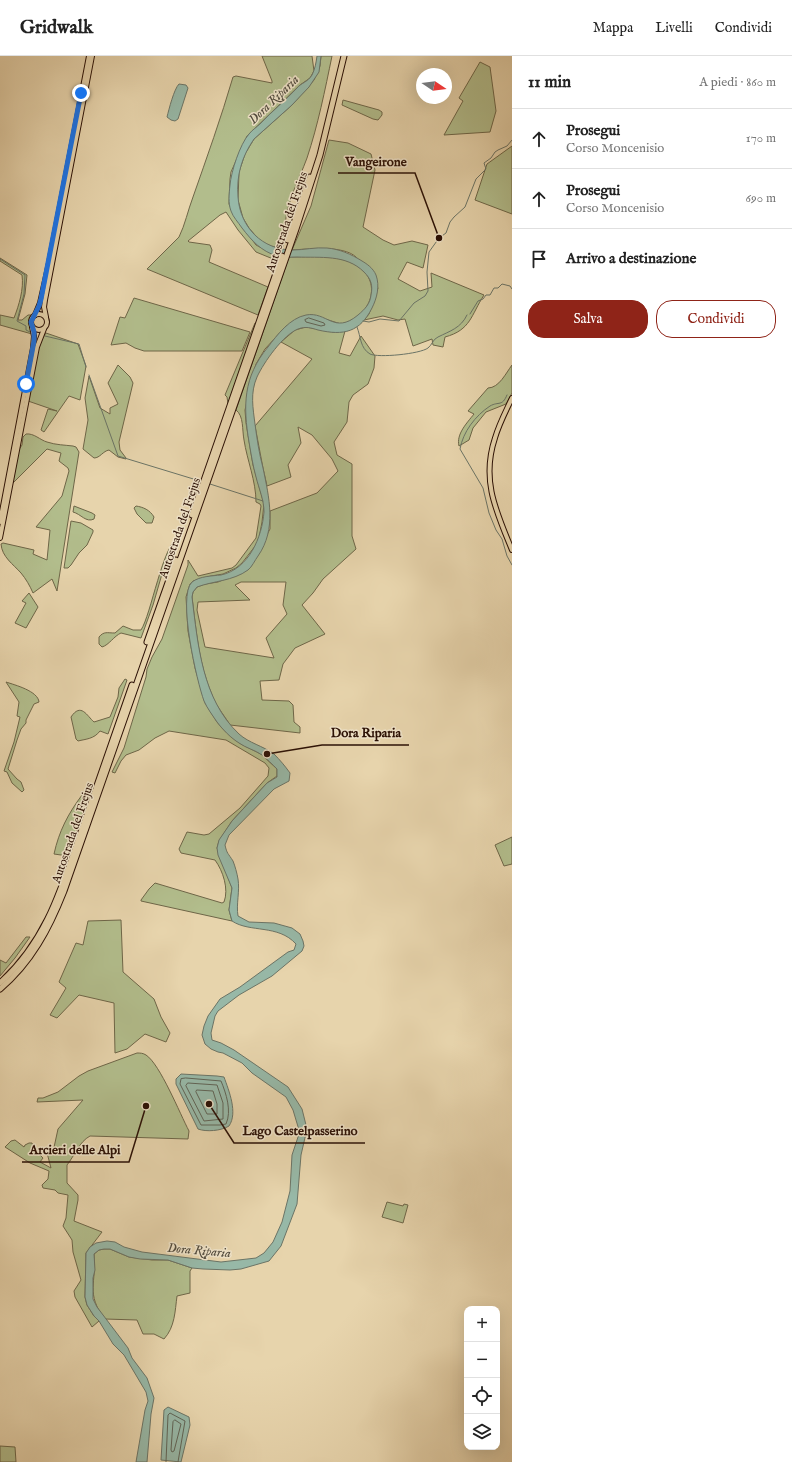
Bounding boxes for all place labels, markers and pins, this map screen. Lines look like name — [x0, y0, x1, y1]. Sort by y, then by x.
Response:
callout: Vangeirone — [338, 148, 415, 173]
callout: Dora Riparia — [322, 720, 409, 745]
callout: Lago Castelpasserino — [234, 1118, 365, 1143]
callout: Arcieri delle Alpi — [22, 1137, 129, 1162]

